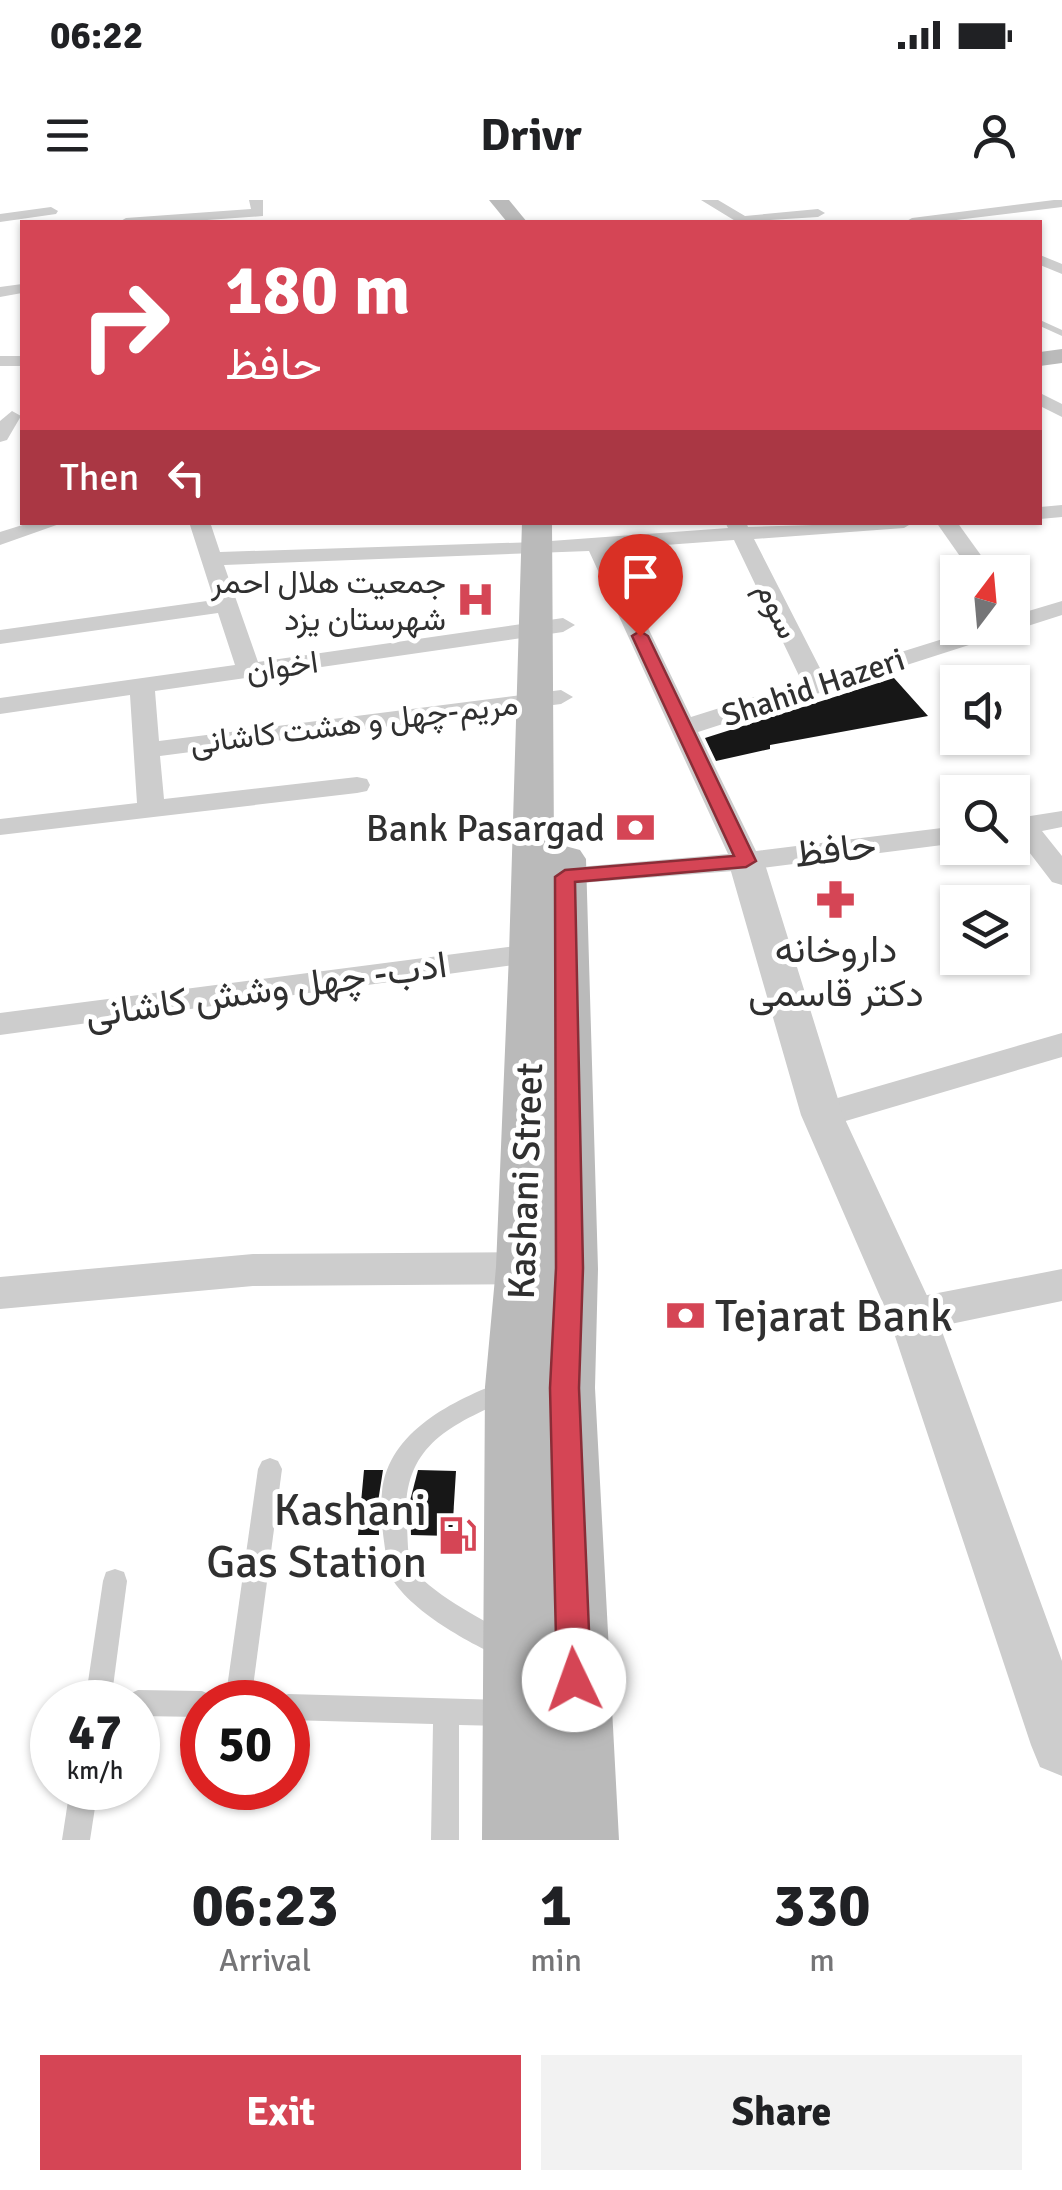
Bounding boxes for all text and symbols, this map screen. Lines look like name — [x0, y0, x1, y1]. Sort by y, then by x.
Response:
text: 06:22 — [50, 12, 143, 59]
icon: menu — [40, 108, 95, 163]
text: Drivr — [480, 108, 582, 163]
icon: person — [967, 108, 1022, 163]
text: 180 m — [225, 247, 410, 333]
icon: right — [60, 260, 190, 390]
text: حافظ — [225, 337, 322, 392]
icon: left — [159, 450, 214, 505]
text: Then — [60, 454, 139, 501]
pin — [598, 534, 683, 637]
icon: arrive — [613, 549, 668, 604]
north arrow — [940, 555, 1030, 645]
map controls — [940, 555, 1030, 975]
place label: جمعیت هلال احمر شهرستان یزد — [210, 563, 446, 639]
street label: سوم — [746, 575, 808, 645]
hospital icon: جمعیت هلال احمر شهرستان یزد — [455, 579, 497, 621]
street label: Shahid Hazeri — [717, 640, 910, 735]
street label: اخوان — [244, 642, 321, 691]
button: sound — [940, 665, 1030, 755]
street label: مریم-چهل و هشت کاشانی — [188, 684, 520, 765]
button: search — [940, 775, 1030, 865]
place label: Bank Pasargad — [366, 805, 605, 852]
bank icon: Bank Pasargad — [614, 807, 656, 849]
street label: حافظ — [792, 821, 879, 878]
pharmacy icon: داروخانه دکتر قاسمی — [815, 879, 857, 921]
button: layers — [940, 885, 1030, 975]
place label: داروخانه دکتر قاسمی — [748, 926, 924, 1017]
street label: ادب- چهل وشش کاشانی — [82, 941, 450, 1040]
street label: Kashani Street — [498, 1062, 553, 1300]
place label: Tejarat Bank — [715, 1289, 953, 1344]
bank icon: Tejarat Bank — [664, 1294, 706, 1336]
place label: Kashani Gas Station — [206, 1483, 427, 1590]
fuel station icon: Kashani Gas Station — [436, 1514, 478, 1556]
position arrow — [522, 1628, 626, 1732]
speed limit sign: 50 — [180, 1680, 310, 1810]
text: 47 — [68, 1702, 122, 1764]
text: km/h — [67, 1755, 123, 1786]
text: 06:23 — [191, 1869, 339, 1943]
text: 1 — [540, 1869, 572, 1943]
text: 330 — [773, 1869, 871, 1943]
text: Arrival — [219, 1941, 311, 1980]
text: min — [530, 1941, 582, 1980]
text: m — [809, 1941, 835, 1980]
button: Exit — [40, 2055, 521, 2170]
button: Share — [541, 2055, 1022, 2170]

